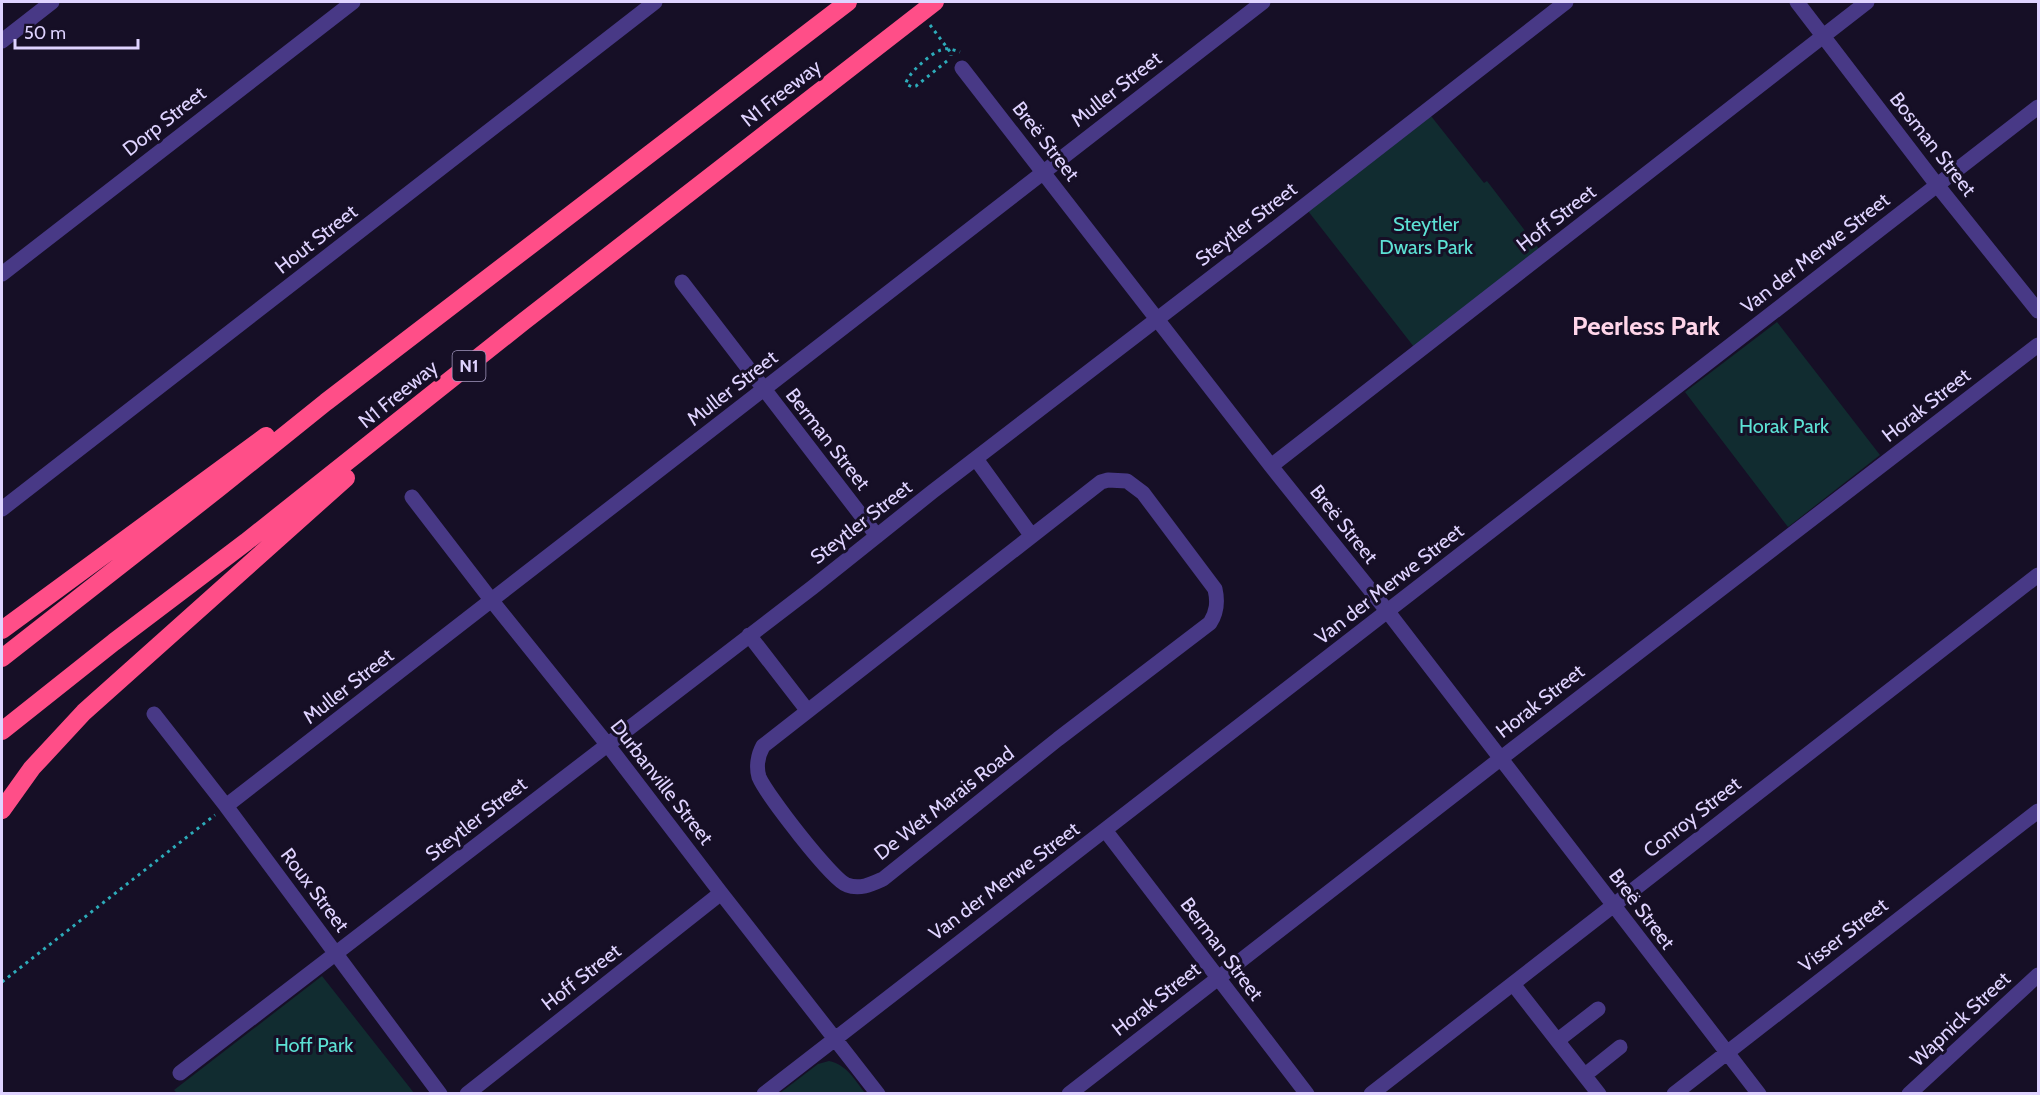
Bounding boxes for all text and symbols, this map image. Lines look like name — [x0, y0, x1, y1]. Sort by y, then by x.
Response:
scale bar — [15, 12, 138, 50]
text: 50 m — [24, 22, 66, 44]
street label: Muller Street — [1066, 46, 1166, 132]
street label: N1 Freeway — [736, 54, 826, 132]
street label: Dorp Street — [118, 81, 211, 161]
street label: Bosman Street — [1885, 87, 1981, 201]
street label: Breë Street — [1008, 96, 1085, 186]
street label: Steytler Street — [1191, 177, 1302, 271]
street label: Hoff Street — [1512, 179, 1601, 256]
street label: Van der Merwe Street — [1736, 187, 1894, 318]
street label: Hout Street — [270, 199, 362, 279]
park label: Steytler Dwars Park — [1379, 212, 1473, 259]
district label: Peerless Park — [1572, 310, 1720, 342]
street label: Muller Street — [682, 345, 782, 431]
road number: N1 — [452, 351, 486, 381]
street label: N1 Freeway — [354, 355, 442, 433]
street label: Horak Street — [1877, 363, 1975, 447]
street label: Berman Street — [781, 383, 875, 495]
park label: Horak Park — [1739, 414, 1829, 438]
street label: Steytler Street — [806, 475, 917, 569]
street label: Breë Street — [1305, 480, 1383, 568]
street label: Van der Merwe Street — [1310, 518, 1468, 649]
street label: Muller Street — [298, 643, 398, 729]
street label: Horak Street — [1491, 659, 1589, 743]
street label: Durbanville Street — [606, 715, 719, 850]
street label: De Wet Marais Road — [869, 741, 1019, 865]
street label: Conroy Street — [1638, 771, 1746, 862]
street label: Steytler Street — [421, 772, 532, 866]
street label: Van der Merwe Street — [924, 817, 1084, 945]
street label: Roux Street — [276, 843, 354, 937]
street label: Breë Street — [1604, 864, 1680, 954]
street label: Berman Street — [1175, 893, 1269, 1005]
street label: Visser Street — [1794, 893, 1892, 977]
street label: Hoff Street — [537, 938, 626, 1015]
street label: Horak Street — [1107, 957, 1205, 1041]
street label: Wapnick Street — [1905, 966, 2015, 1072]
park label: Hoff Park — [275, 1033, 353, 1057]

